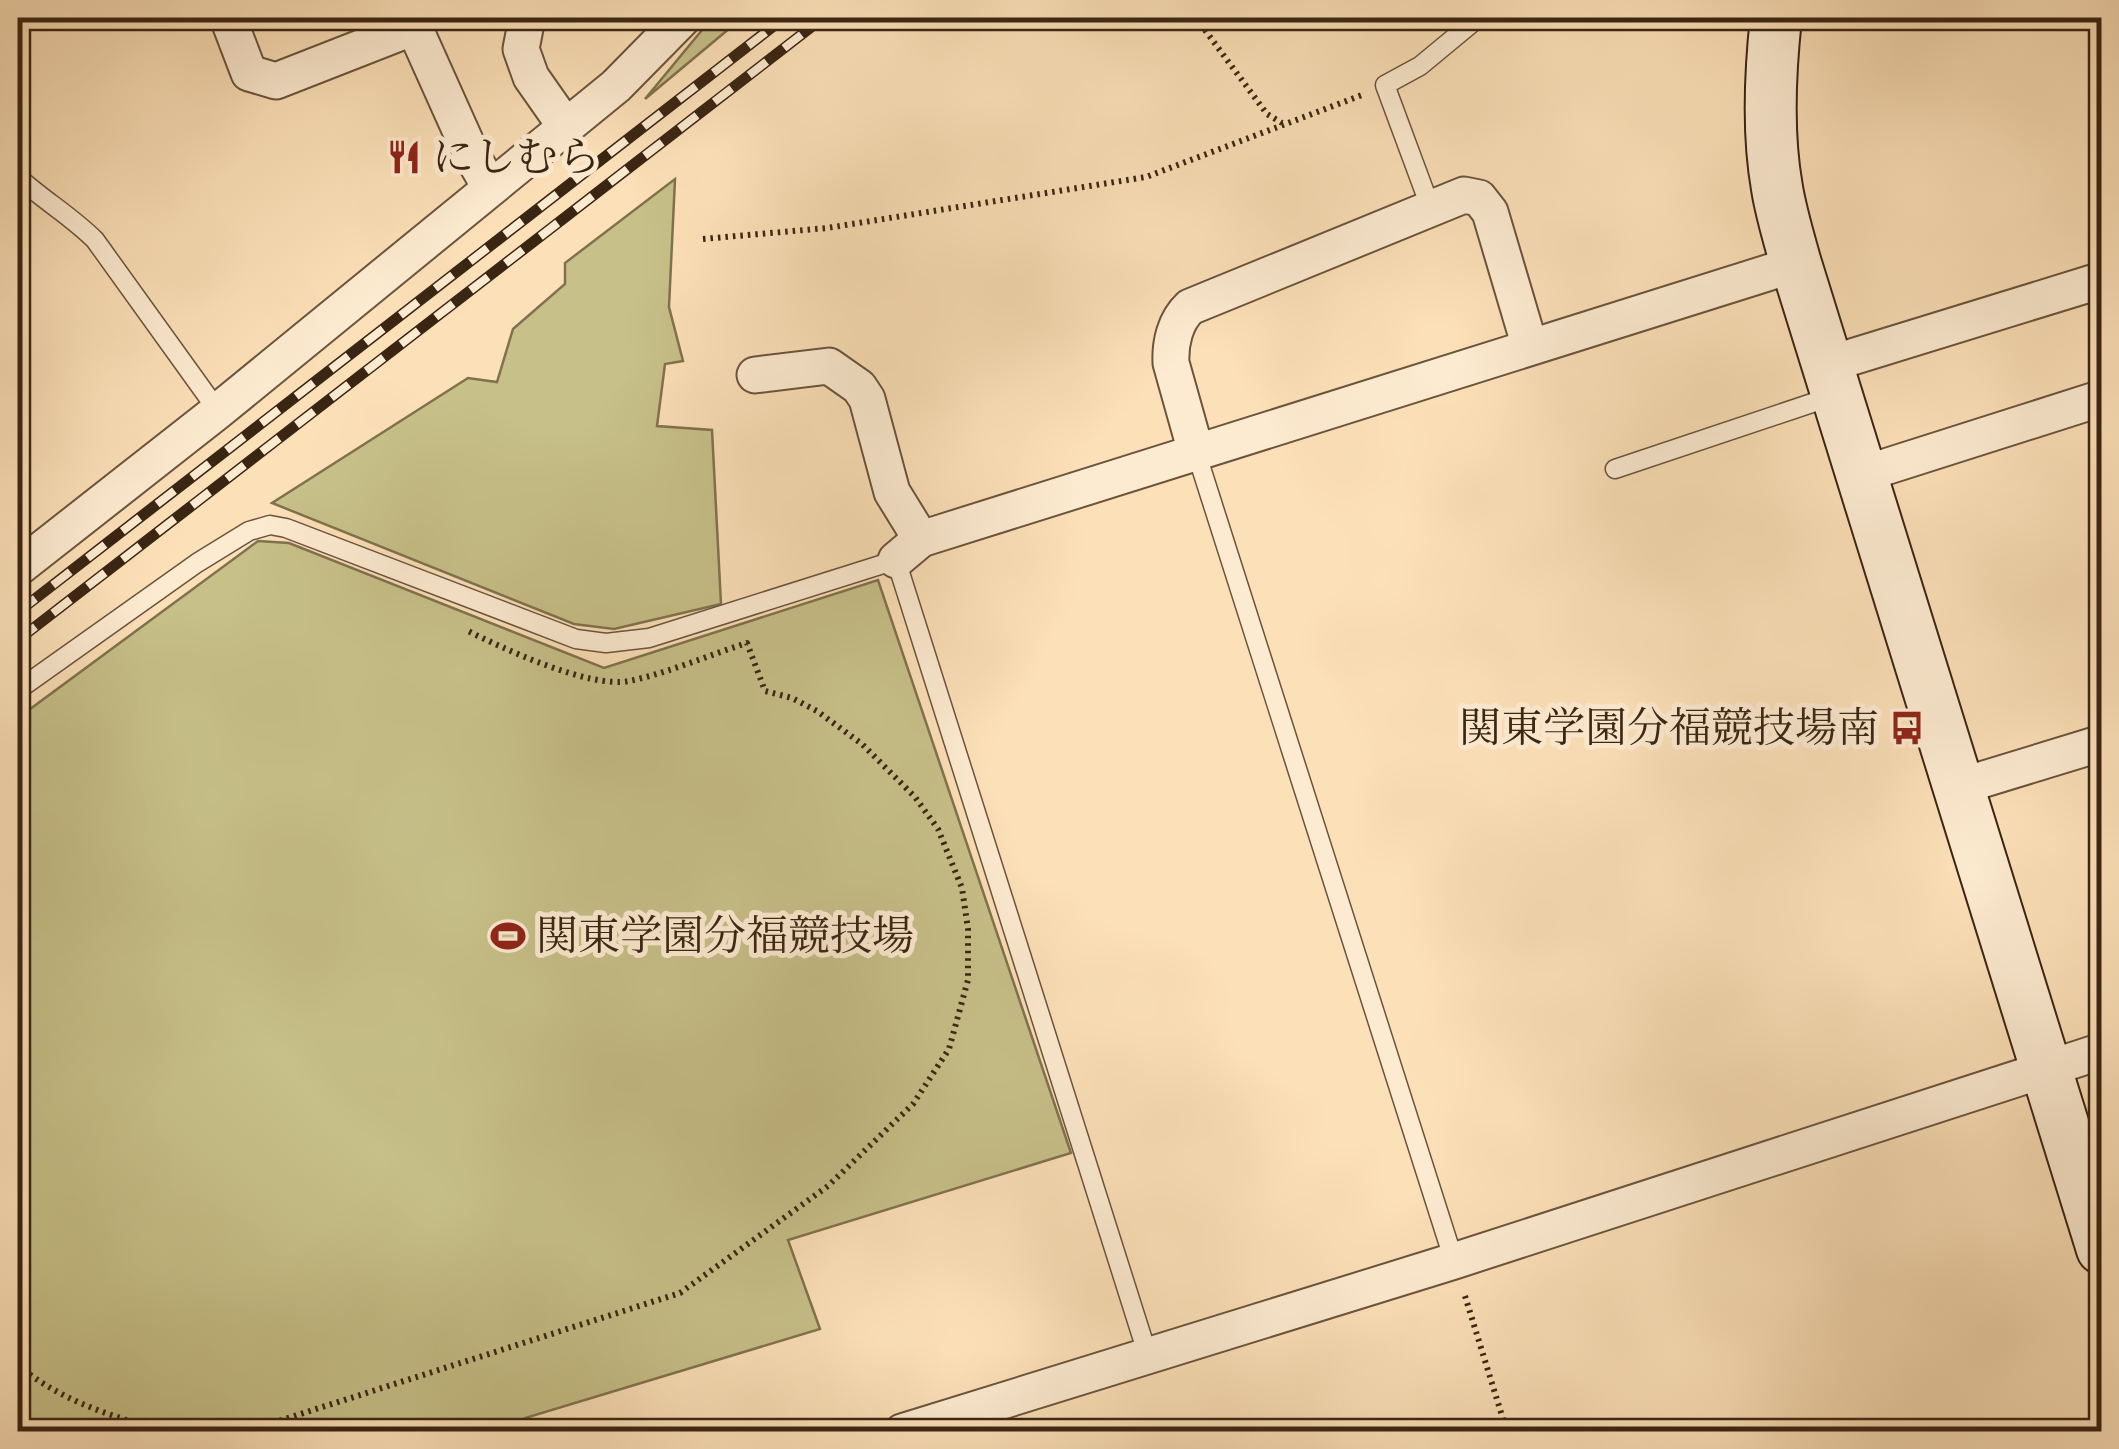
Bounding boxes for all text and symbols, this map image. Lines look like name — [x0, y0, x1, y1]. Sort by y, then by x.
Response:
place label: にしむら — [432, 129, 600, 186]
restaurant icon: にしむら — [385, 138, 423, 176]
place label: 関東学園分福競技場南 — [1459, 700, 1879, 757]
bus stop icon: 関東学園分福競技場南 — [1888, 709, 1926, 747]
place label: 関東学園分福競技場 — [536, 908, 914, 965]
sports icon: 関東学園分福競技場 — [489, 917, 527, 955]

